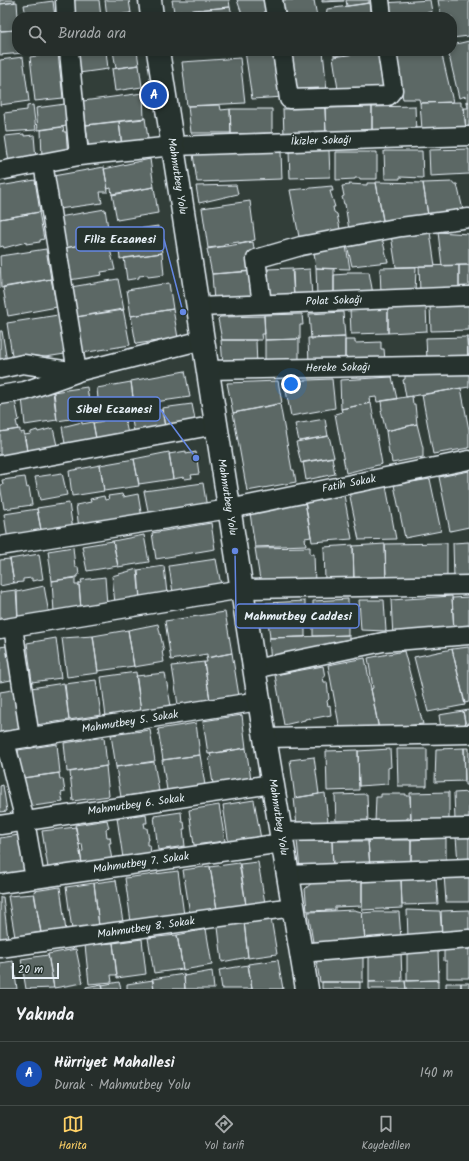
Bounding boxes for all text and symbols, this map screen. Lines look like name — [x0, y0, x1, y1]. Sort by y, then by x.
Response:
search box — [12, 12, 457, 56]
text: Burada ara — [58, 22, 126, 46]
icon: search — [26, 23, 48, 45]
pin: A — [141, 80, 167, 110]
street label: İkizler Sokağı — [290, 131, 352, 151]
street label: Mahmutbey Yolu — [162, 136, 192, 216]
callout: Filiz Eczanesi — [76, 227, 164, 251]
text: Filiz Eczanesi — [84, 230, 157, 249]
street label: Polat Sokağı — [305, 291, 363, 311]
street label: Hereke Sokağı — [306, 358, 371, 378]
your location — [281, 374, 301, 394]
callout: Sibel Eczanesi — [68, 397, 160, 421]
text: Sibel Eczanesi — [76, 400, 153, 419]
street label: Mahmutbey Yolu — [212, 457, 242, 537]
street label: Fatih Sokak — [321, 470, 378, 498]
callout: Mahmutbey Caddesi — [236, 604, 359, 628]
text: Mahmutbey Caddesi — [244, 607, 353, 626]
street label: Mahmutbey 5. Sokak — [80, 705, 180, 739]
street label: Mahmutbey Yolu — [263, 777, 293, 857]
street label: Mahmutbey 6. Sokak — [86, 789, 186, 821]
street label: Mahmutbey 7. Sokak — [92, 847, 191, 879]
street label: Mahmutbey 8. Sokak — [96, 912, 197, 944]
scale bar — [12, 961, 59, 980]
text: 20 m — [18, 961, 43, 979]
text: Yakında — [16, 1002, 74, 1029]
text: Hürriyet Mahallesi — [54, 1051, 175, 1075]
text: A — [25, 1063, 33, 1084]
text: 140 m — [420, 1063, 453, 1084]
text: Durak · Mahmutbey Yolu — [54, 1075, 190, 1096]
tab: Harita — [59, 1113, 87, 1155]
tab: Yol tarifi — [204, 1113, 244, 1155]
tab: Kaydedilen — [361, 1113, 410, 1155]

